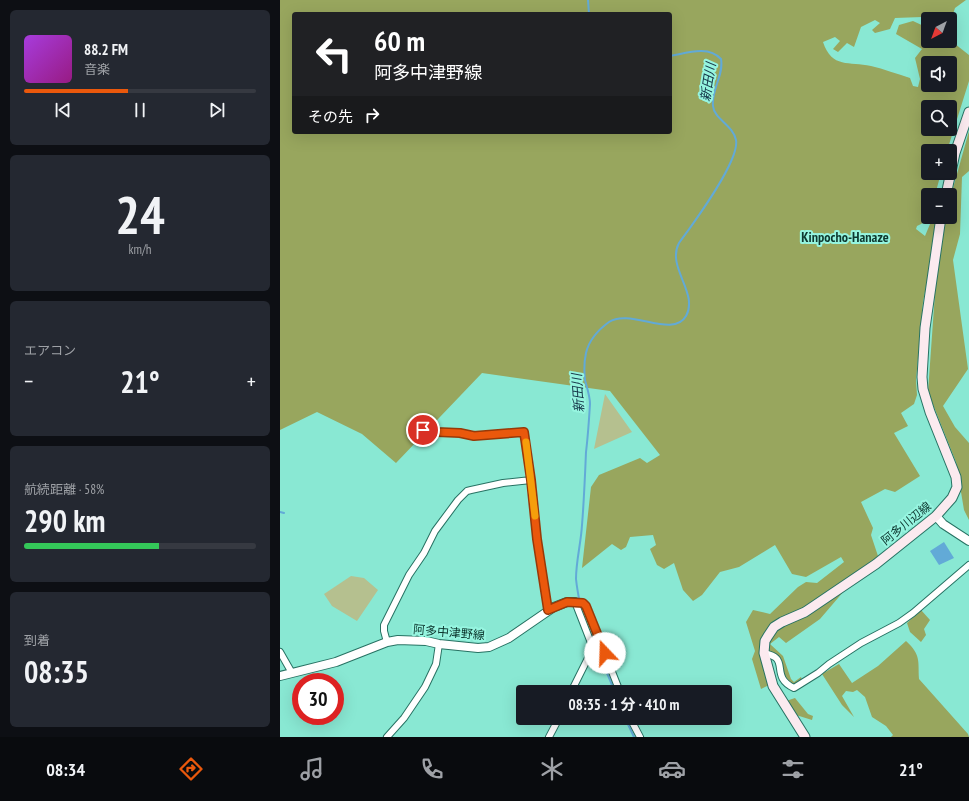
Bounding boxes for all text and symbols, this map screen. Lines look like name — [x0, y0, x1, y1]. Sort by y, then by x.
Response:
north arrow — [921, 12, 957, 48]
map controls — [921, 12, 957, 224]
text: 60 m — [374, 22, 425, 59]
icon: left — [308, 28, 360, 80]
text: 88.2 FM — [84, 40, 128, 59]
button: sound — [921, 56, 957, 92]
water label: 新田川 — [697, 59, 720, 103]
text: 音楽 — [84, 61, 110, 78]
text: 阿多中津野線 — [374, 61, 482, 84]
icon: previous — [52, 99, 74, 121]
icon: pause — [129, 99, 151, 121]
icon: next — [206, 99, 228, 121]
button: search — [921, 100, 957, 136]
icon: right — [361, 104, 383, 126]
text: その先 — [308, 107, 353, 126]
button: + — [921, 144, 957, 180]
text: 24 — [115, 181, 165, 248]
button: − — [921, 188, 957, 224]
district label: Kinpocho-Hanaze — [801, 228, 889, 246]
text: km/h — [128, 241, 152, 258]
text: エアコン — [24, 342, 76, 359]
text: 21° — [120, 362, 160, 401]
text: − — [24, 367, 33, 395]
text: + — [247, 367, 256, 395]
water label: 新田川 — [568, 371, 588, 413]
pin — [406, 413, 440, 447]
icon: arrive — [412, 419, 434, 441]
text: 航続距離 · 58% — [24, 481, 104, 498]
street label: 阿多川辺線 — [878, 498, 934, 548]
text: 290 km — [24, 501, 105, 540]
street label: 阿多中津野線 — [412, 621, 486, 643]
text: 到着 — [24, 632, 50, 649]
position arrow — [584, 632, 626, 674]
text: 08:35 — [24, 652, 89, 691]
speed limit sign: 30 — [292, 673, 344, 725]
text: 08:35 · 1 分 · 410 m — [569, 695, 679, 714]
icon: directions — [177, 755, 205, 783]
icon: music — [298, 755, 326, 783]
icon: phone — [418, 755, 446, 783]
icon: climate — [538, 755, 566, 783]
icon: car — [658, 755, 686, 783]
icon: filters — [779, 755, 807, 783]
text: 08:34 — [46, 758, 85, 781]
text: 21° — [899, 758, 923, 781]

